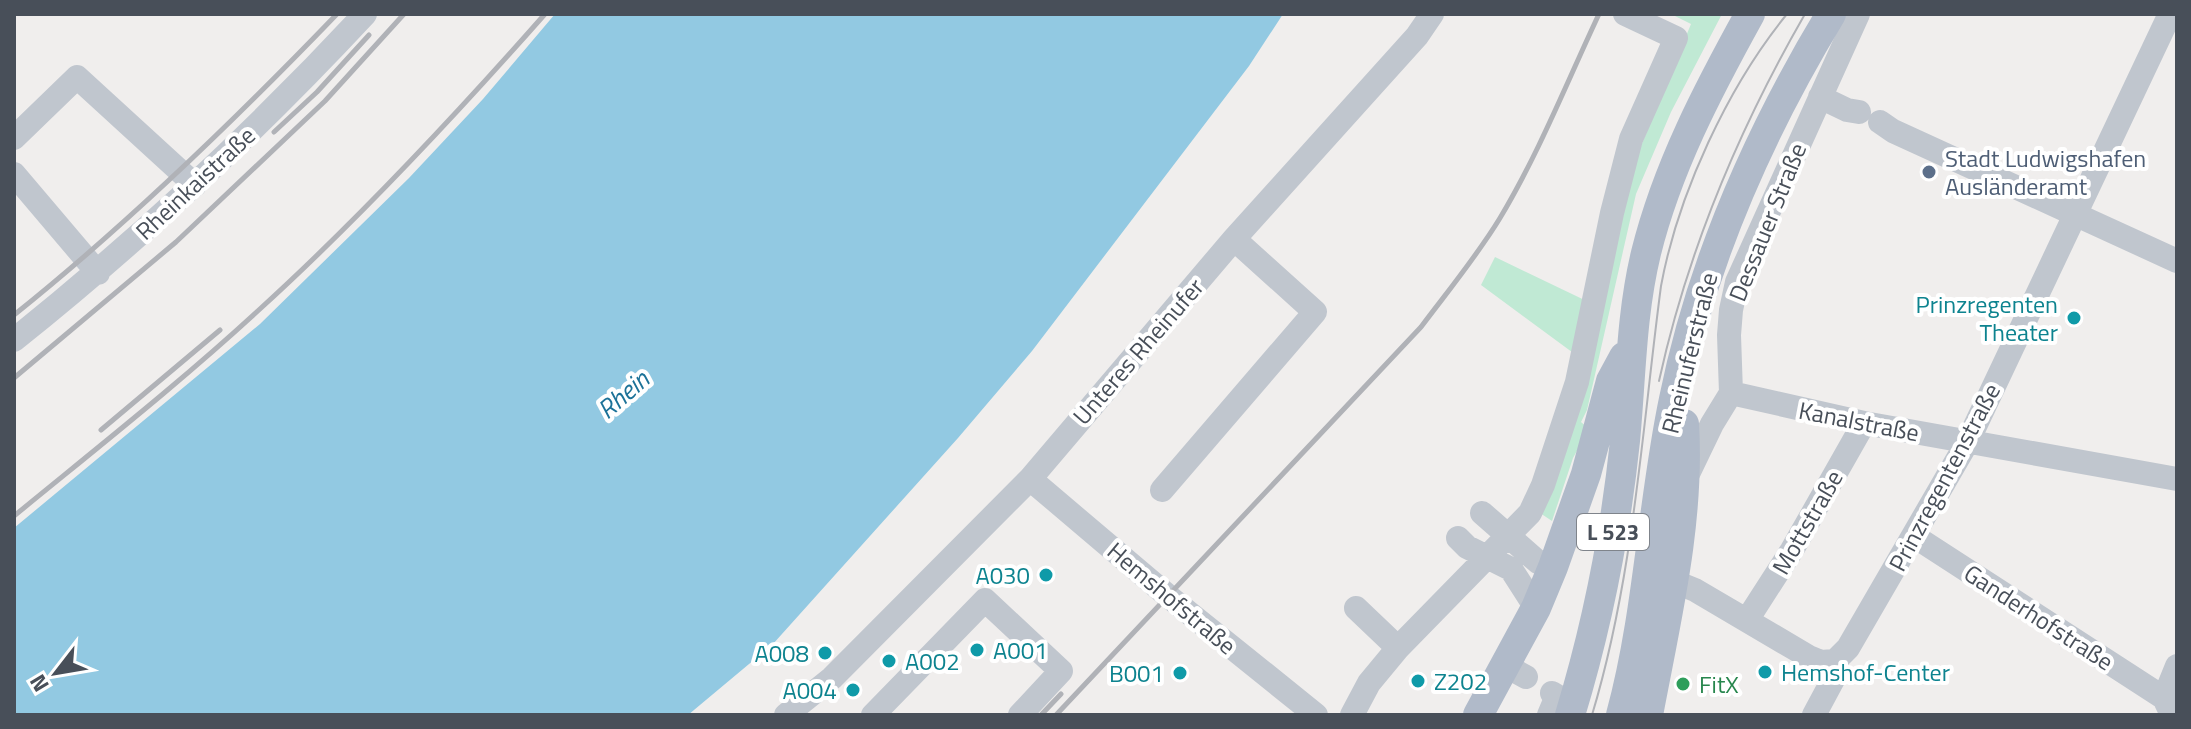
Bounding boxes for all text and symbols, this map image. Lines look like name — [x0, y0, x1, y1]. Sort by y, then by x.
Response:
street label: Rheinkaistraße — [127, 118, 263, 248]
street label: Dessauer Straße — [1719, 137, 1815, 307]
place label: Stadt Ludwigshafen Ausländeramt — [1945, 140, 2146, 204]
marker: Stadt Ludwigshafen Ausländeramt — [1920, 163, 1938, 181]
street label: Rheinuferstraße — [1652, 269, 1726, 437]
street label: Unteres Rheinufer — [1064, 270, 1212, 432]
place label: Prinzregenten Theater — [1916, 286, 2058, 350]
marker: Prinzregenten Theater — [2065, 309, 2083, 327]
water label: Rhein — [588, 360, 658, 428]
street label: Prinzregentenstraße — [1879, 377, 2009, 577]
street label: Kanalstraße — [1796, 392, 1922, 450]
street label: Mottstraße — [1763, 463, 1851, 581]
road number: L 523 — [1577, 514, 1649, 550]
street label: Hemshofstraße — [1100, 533, 1244, 663]
street label: Ganderhofstraße — [1957, 555, 2121, 679]
place label: A030 — [975, 557, 1030, 593]
marker: A030 — [1037, 566, 1055, 584]
place label: A001 — [993, 632, 1048, 668]
north arrow — [16, 633, 96, 713]
place label: A008 — [754, 635, 809, 671]
marker: A001 — [968, 641, 986, 659]
place label: A002 — [905, 643, 960, 679]
marker: A008 — [816, 644, 834, 662]
marker: A002 — [880, 652, 898, 670]
place label: Hemshof-Center — [1781, 654, 1950, 690]
place label: B001 — [1109, 655, 1164, 691]
place label: Z202 — [1434, 663, 1487, 699]
marker: Hemshof-Center — [1756, 663, 1774, 681]
marker: B001 — [1171, 664, 1189, 682]
place label: FitX — [1699, 666, 1739, 702]
text: N — [20, 668, 57, 699]
place label: A004 — [782, 672, 837, 708]
marker: Z202 — [1409, 672, 1427, 690]
marker: FitX — [1674, 675, 1692, 693]
marker: A004 — [844, 681, 862, 699]

